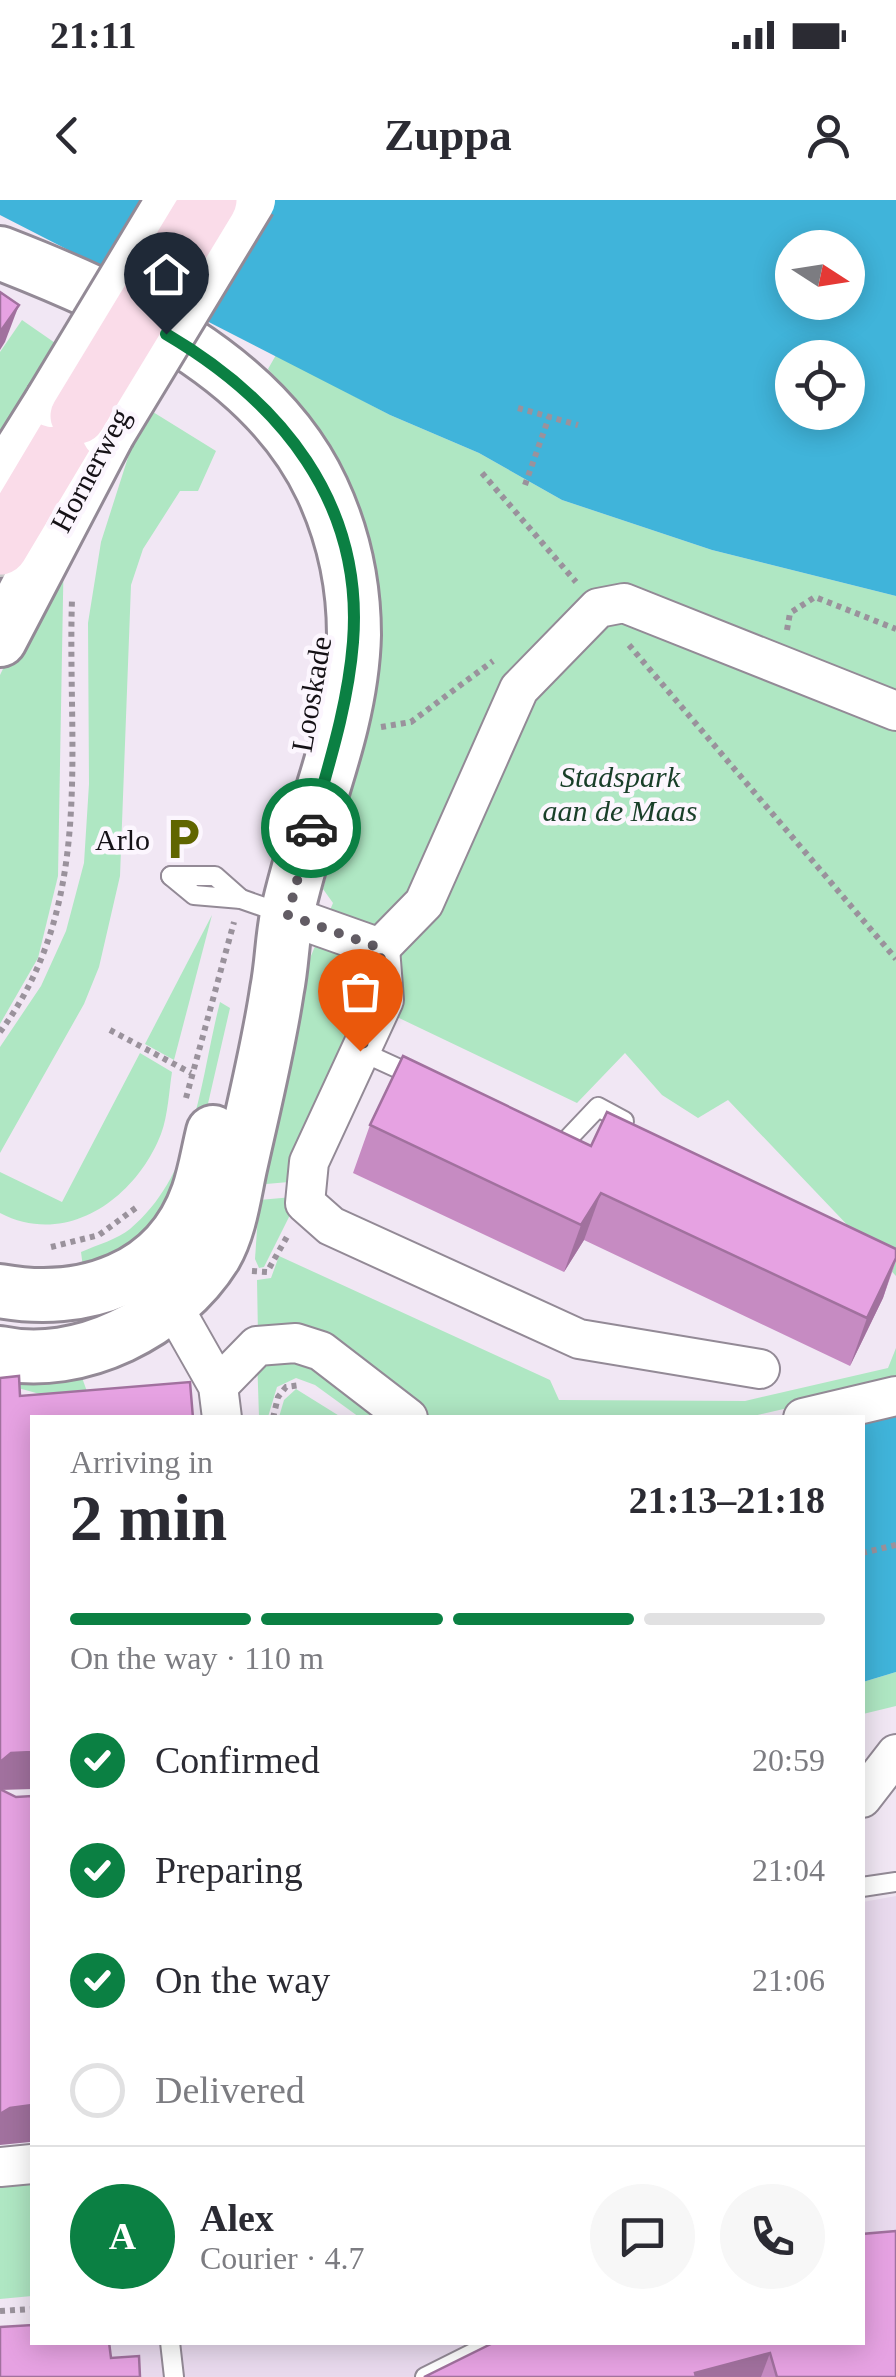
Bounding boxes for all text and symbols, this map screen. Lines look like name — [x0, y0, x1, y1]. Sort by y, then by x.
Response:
text: 21:11 — [50, 14, 137, 56]
icon: back — [40, 108, 95, 163]
icon: person — [801, 108, 856, 163]
text: Zuppa — [384, 110, 512, 160]
north arrow — [775, 230, 865, 320]
map controls — [775, 230, 865, 430]
pin — [124, 232, 209, 335]
icon: home — [139, 247, 194, 302]
button: locate — [775, 340, 865, 430]
street label: Hornerweg — [44, 403, 136, 537]
street label: Looskade — [285, 634, 337, 754]
park label: Stadspark aan de Maas — [543, 760, 697, 827]
courier — [261, 778, 361, 878]
icon: car — [284, 801, 339, 856]
parking icon: Arlo — [159, 815, 207, 863]
place label: Arlo — [95, 823, 150, 856]
pin — [318, 949, 403, 1052]
icon: bag — [333, 964, 388, 1019]
text: Arriving in — [70, 1444, 213, 1480]
text: 21:13–21:18 — [629, 1479, 825, 1521]
text: 2 min — [70, 1482, 227, 1554]
text: On the way · 110 m — [70, 1640, 324, 1676]
icon: check — [70, 1733, 125, 1788]
text: Confirmed — [155, 1739, 320, 1781]
text: 20:59 — [752, 1742, 825, 1778]
icon: check — [70, 1843, 125, 1898]
text: Preparing — [155, 1849, 303, 1891]
text: 21:04 — [752, 1852, 825, 1888]
icon: check — [70, 1953, 125, 2008]
text: On the way — [155, 1959, 330, 2001]
text: 21:06 — [752, 1962, 825, 1998]
text: Delivered — [155, 2069, 305, 2111]
button: chat — [590, 2184, 695, 2289]
button: phone — [720, 2184, 825, 2289]
text: Alex — [200, 2197, 274, 2239]
text: A — [109, 2215, 136, 2257]
text: Courier · 4.7 — [200, 2240, 364, 2276]

